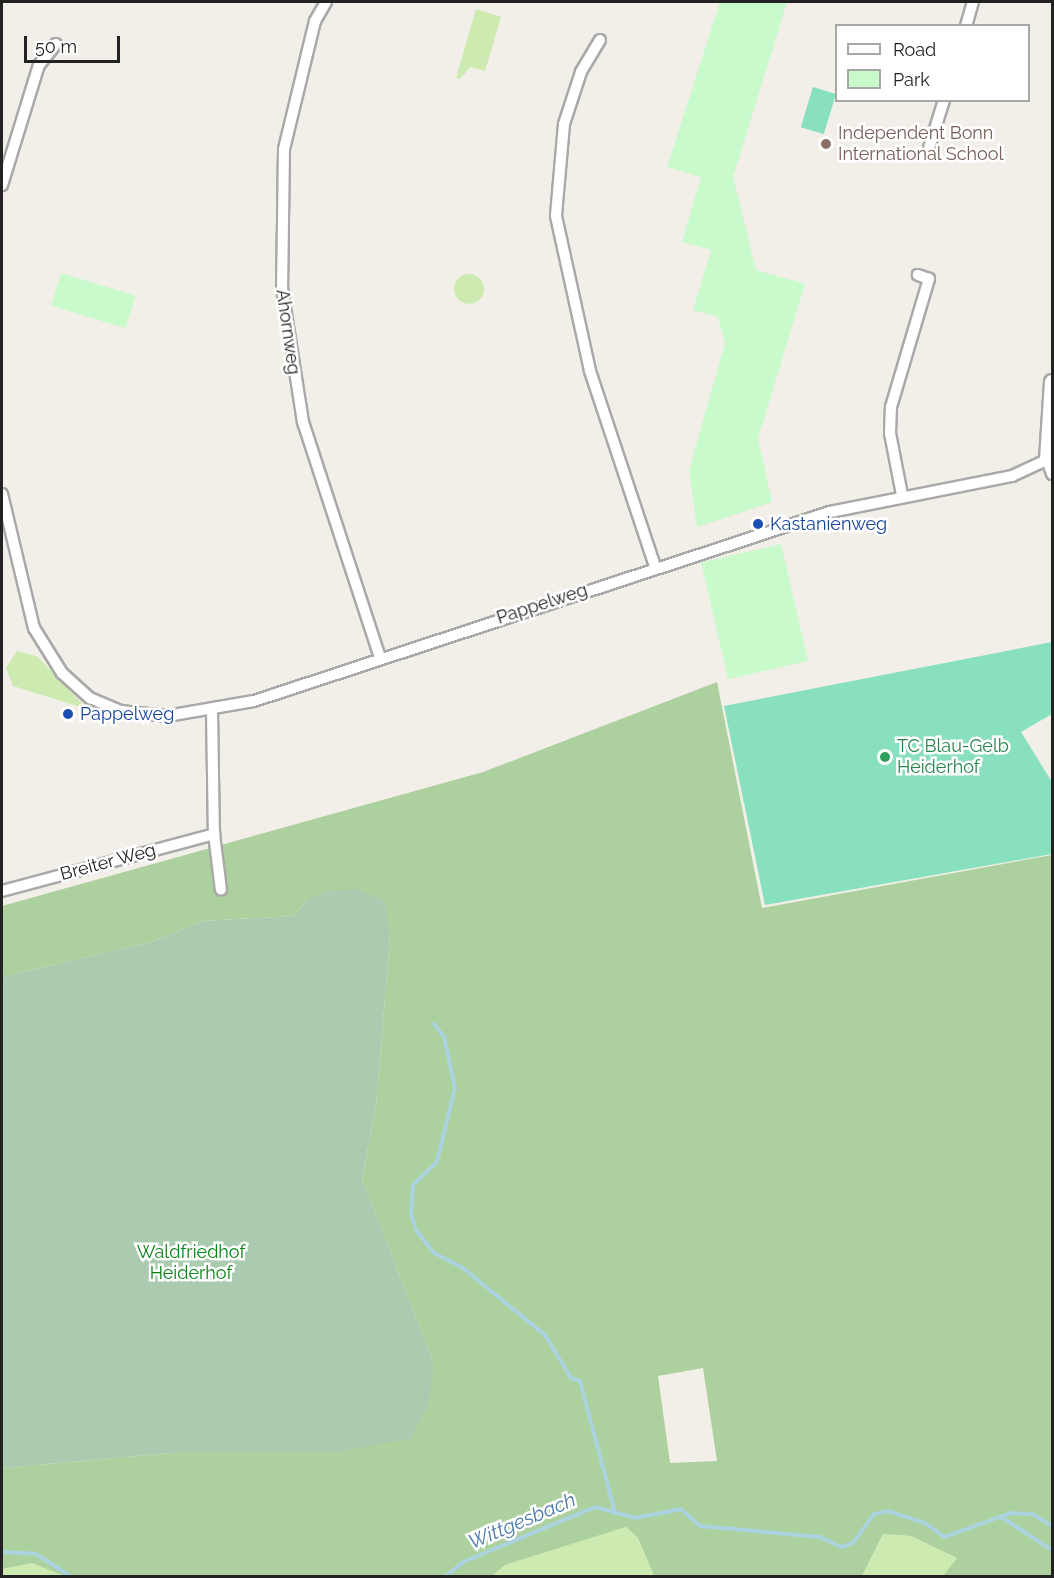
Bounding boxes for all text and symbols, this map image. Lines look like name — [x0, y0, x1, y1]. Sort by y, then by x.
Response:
scale bar — [27, 24, 123, 62]
legend — [835, 24, 1030, 102]
text: 50 m — [35, 36, 77, 57]
text: Road — [893, 39, 936, 60]
text: Park — [893, 69, 930, 90]
place label: Independent Bonn International School — [838, 123, 1004, 166]
marker: Independent Bonn International School — [819, 137, 833, 151]
street label: Ahornweg — [271, 288, 305, 376]
place label: Kastanienweg — [770, 513, 887, 535]
marker: Kastanienweg — [751, 517, 765, 531]
street label: Pappelweg — [494, 579, 590, 629]
place label: Pappelweg — [80, 703, 174, 725]
marker: Pappelweg — [61, 707, 75, 721]
place label: TC Blau-Gelb Heiderhof — [897, 736, 1009, 778]
marker: TC Blau-Gelb Heiderhof — [878, 750, 892, 764]
street label: Breiter Weg — [57, 839, 159, 885]
park label: Waldfriedhof Heiderhof — [137, 1242, 245, 1284]
water label: Wittgesbach — [465, 1488, 579, 1554]

